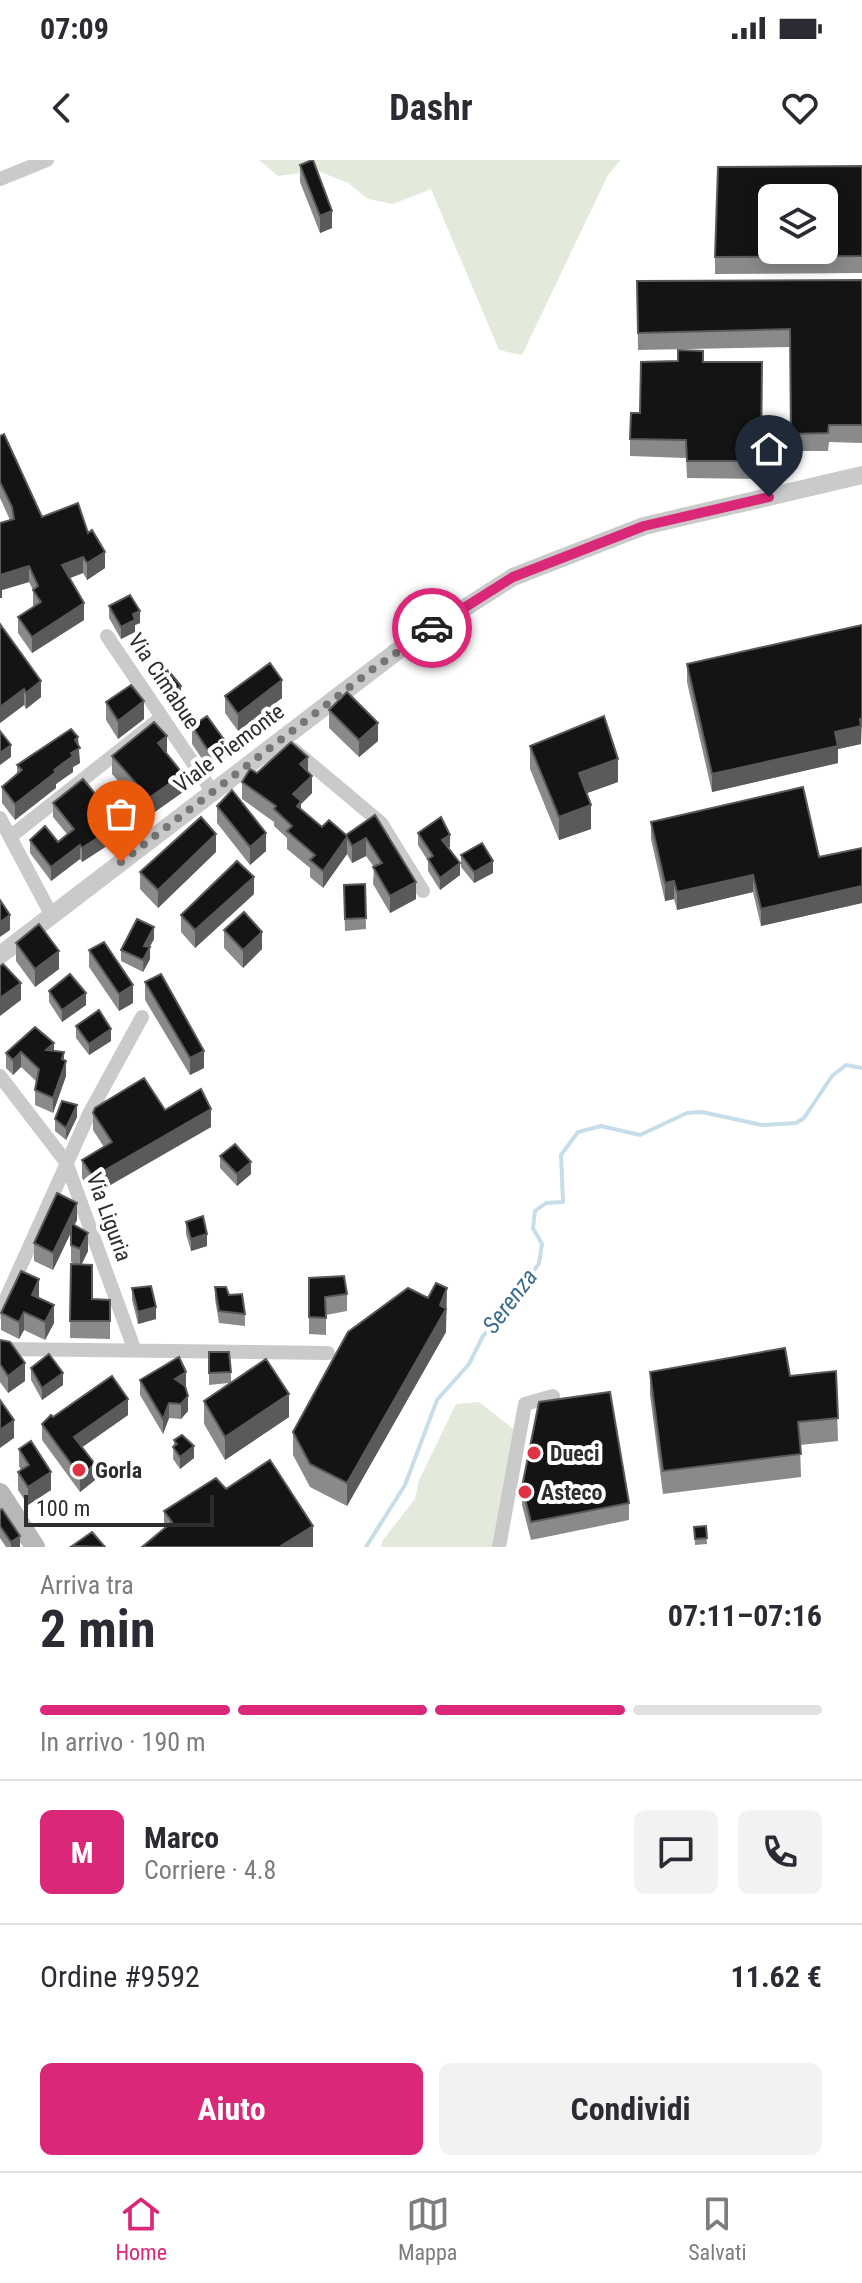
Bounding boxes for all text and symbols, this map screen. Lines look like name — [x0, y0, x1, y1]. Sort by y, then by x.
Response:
text: 07:09 — [40, 11, 109, 46]
icon: back — [40, 86, 84, 130]
icon: heart — [778, 86, 822, 130]
text: Dashr — [389, 87, 473, 129]
map controls — [758, 184, 838, 264]
button: layers — [758, 184, 838, 264]
pin — [735, 415, 803, 497]
icon: home — [747, 427, 791, 471]
courier — [392, 588, 472, 668]
icon: car — [410, 606, 454, 650]
street label: Via Cimabue — [123, 629, 205, 733]
street label: Viale Piemonte — [169, 699, 289, 797]
pin — [87, 780, 155, 862]
icon: bag — [99, 792, 143, 836]
street label: Via Liguria — [81, 1169, 137, 1265]
water label: Serenza — [477, 1263, 543, 1339]
place label: Dueci — [550, 1441, 599, 1466]
marker: Dueci — [525, 1444, 543, 1462]
place label: Gorla — [95, 1458, 142, 1483]
marker: Gorla — [70, 1461, 88, 1479]
place label: Asteco — [541, 1480, 603, 1505]
marker: Asteco — [516, 1483, 534, 1501]
scale bar — [24, 1491, 214, 1527]
text: 100 m — [36, 1496, 90, 1521]
text: Arriva tra — [40, 1570, 134, 1600]
text: 07:11–07:16 — [668, 1598, 822, 1633]
text: 2 min — [40, 1599, 156, 1660]
text: In arrivo · 190 m — [40, 1727, 206, 1757]
button: chat — [634, 1810, 718, 1894]
button: phone — [738, 1810, 822, 1894]
text: Marco — [144, 1820, 219, 1855]
text: M — [71, 1835, 93, 1870]
text: Corriere · 4.8 — [144, 1855, 276, 1885]
text: Ordine #9592 — [40, 1959, 200, 1994]
text: 11.62 € — [731, 1959, 822, 1994]
button: Aiuto — [40, 2063, 423, 2155]
button: Condividi — [439, 2063, 822, 2155]
tab: Home — [115, 2192, 167, 2265]
tab: Mappa — [398, 2192, 457, 2265]
tab: Salvati — [688, 2192, 747, 2265]

